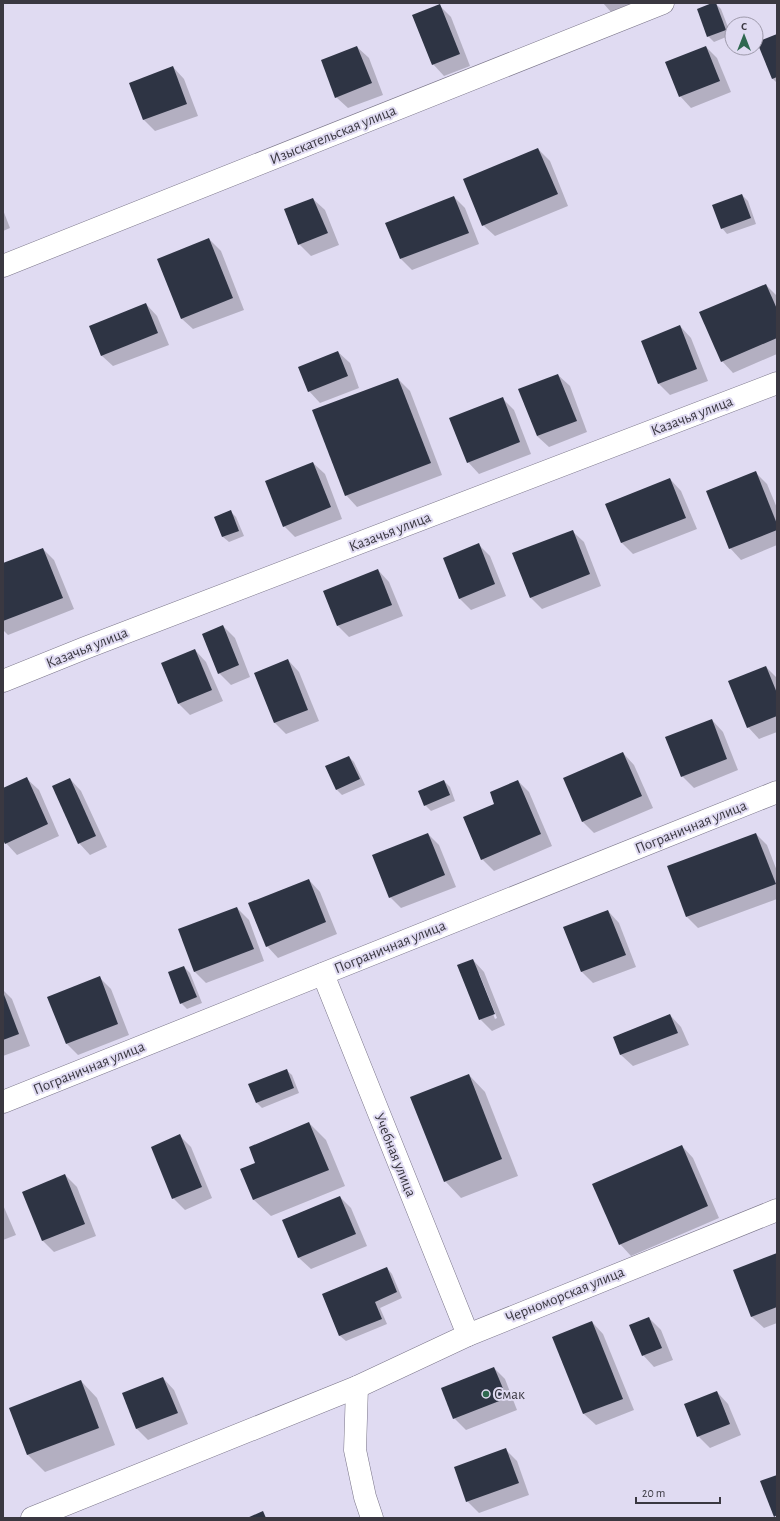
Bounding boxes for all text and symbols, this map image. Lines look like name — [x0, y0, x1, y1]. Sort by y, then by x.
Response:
north arrow — [724, 16, 764, 56]
text: С — [741, 21, 747, 32]
street label: Изыскательская улица — [268, 103, 398, 167]
street label: Казачья улица — [649, 393, 735, 438]
street label: Казачья улица — [347, 509, 433, 554]
street label: Казачья улица — [44, 625, 130, 671]
street label: Пограничная улица — [633, 798, 749, 856]
street label: Пограничная улица — [332, 918, 448, 976]
street label: Пограничная улица — [31, 1039, 147, 1097]
street label: Учебная улица — [371, 1111, 419, 1199]
street label: Черноморская улица — [504, 1264, 627, 1326]
place label: Смак — [494, 1387, 525, 1402]
marker: Смак — [481, 1389, 491, 1399]
scale bar — [636, 1479, 720, 1505]
text: 20 m — [642, 1487, 665, 1499]

